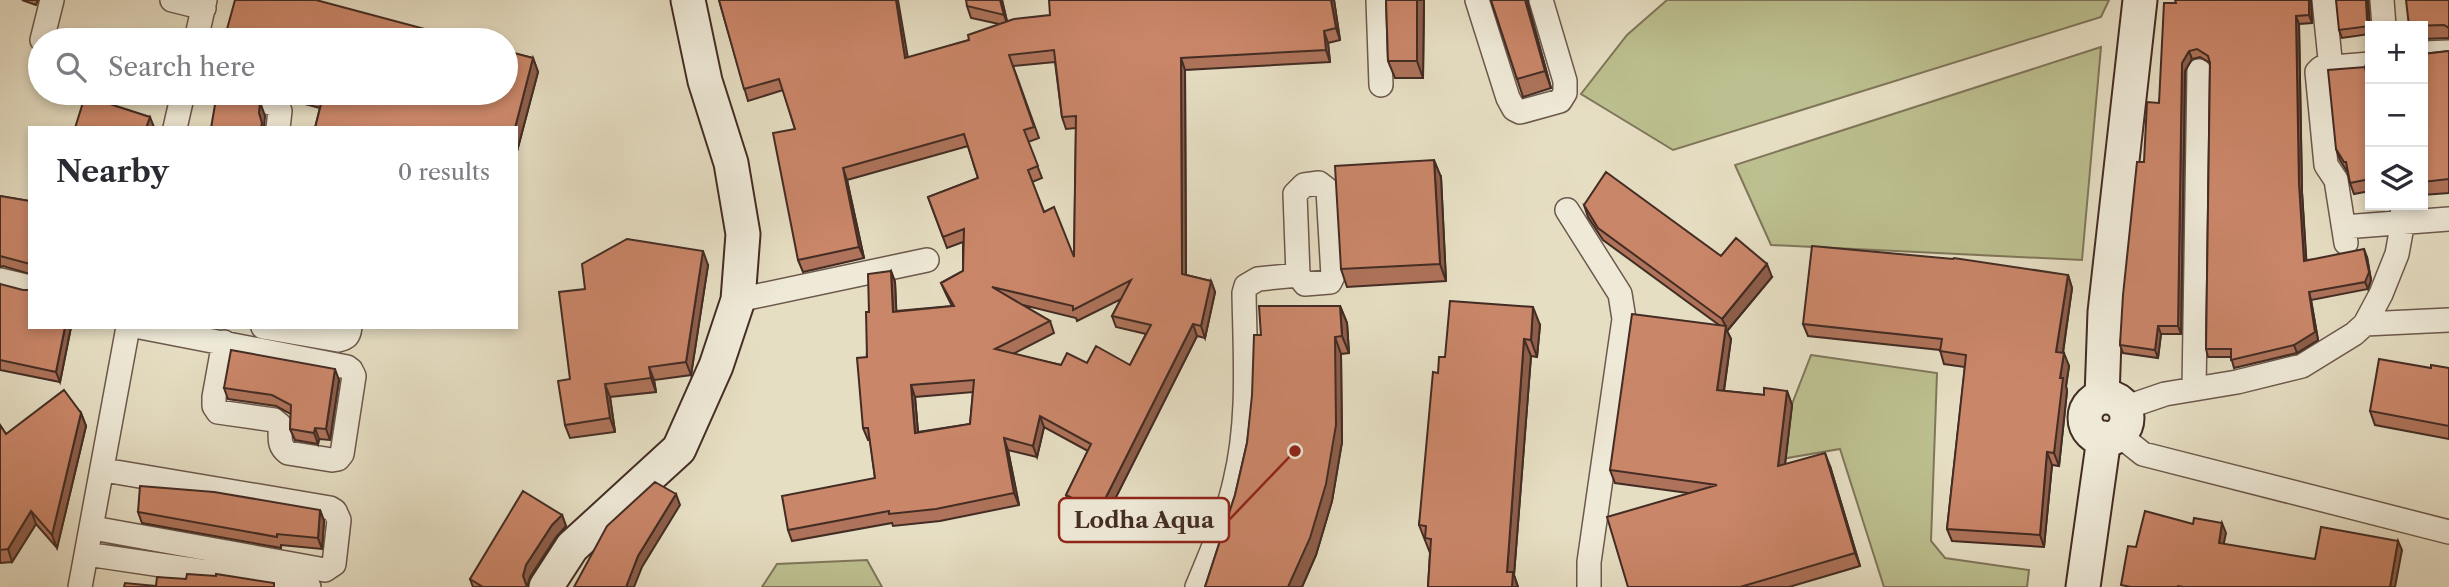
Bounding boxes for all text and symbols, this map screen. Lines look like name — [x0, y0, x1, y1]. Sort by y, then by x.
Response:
map controls — [2365, 21, 2428, 210]
button: + — [2365, 21, 2428, 84]
search box — [28, 28, 518, 105]
icon: search — [52, 48, 90, 86]
text: Search here — [108, 51, 255, 83]
button: − — [2365, 84, 2428, 147]
button: layers — [2365, 147, 2428, 210]
text: Nearby — [56, 153, 169, 190]
text: 0 results — [398, 158, 490, 186]
callout: Lodha Aqua — [1059, 498, 1229, 542]
text: Lodha Aqua — [1074, 506, 1215, 534]

